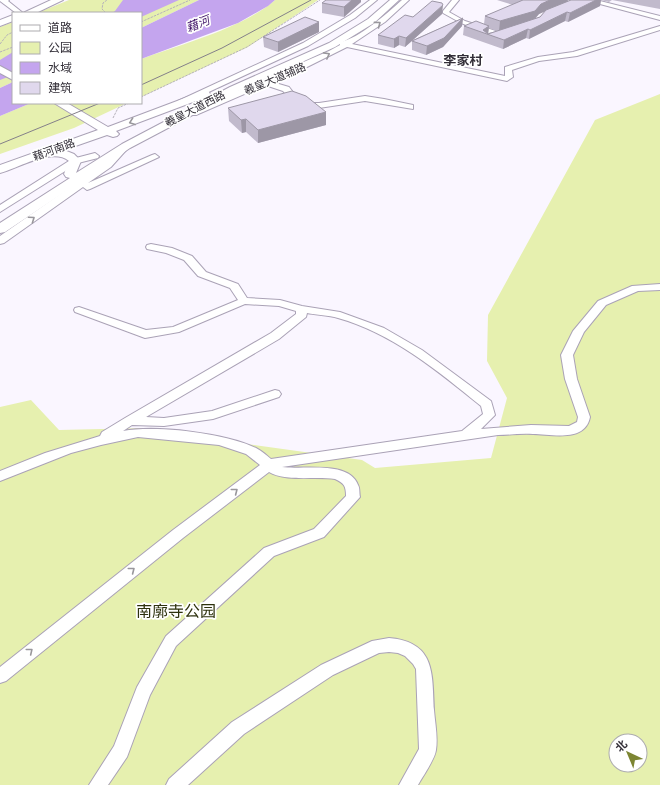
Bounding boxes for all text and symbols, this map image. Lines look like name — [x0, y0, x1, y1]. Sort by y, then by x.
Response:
legend — [12, 12, 142, 104]
water label: 藉河 — [184, 12, 214, 35]
text: 道路 — [48, 21, 72, 35]
one-way arrow — [374, 22, 381, 29]
text: 公园 — [48, 41, 72, 55]
one-way arrow — [323, 52, 330, 60]
district label: 李家村 — [443, 53, 483, 68]
street label: 羲皇大道辅路 — [242, 60, 308, 98]
text: 水域 — [48, 61, 72, 75]
text: 建筑 — [48, 81, 72, 95]
street label: 羲皇大道西路 — [163, 88, 227, 130]
one-way arrow — [128, 118, 135, 126]
street label: 藉河南路 — [31, 136, 77, 164]
one-way arrow — [28, 216, 35, 224]
one-way arrow — [231, 489, 238, 496]
one-way arrow — [127, 567, 134, 574]
park label: 南廓寺公园 — [136, 602, 216, 621]
one-way arrow — [26, 649, 33, 656]
north arrow — [608, 733, 648, 773]
text: 北 — [613, 738, 630, 755]

